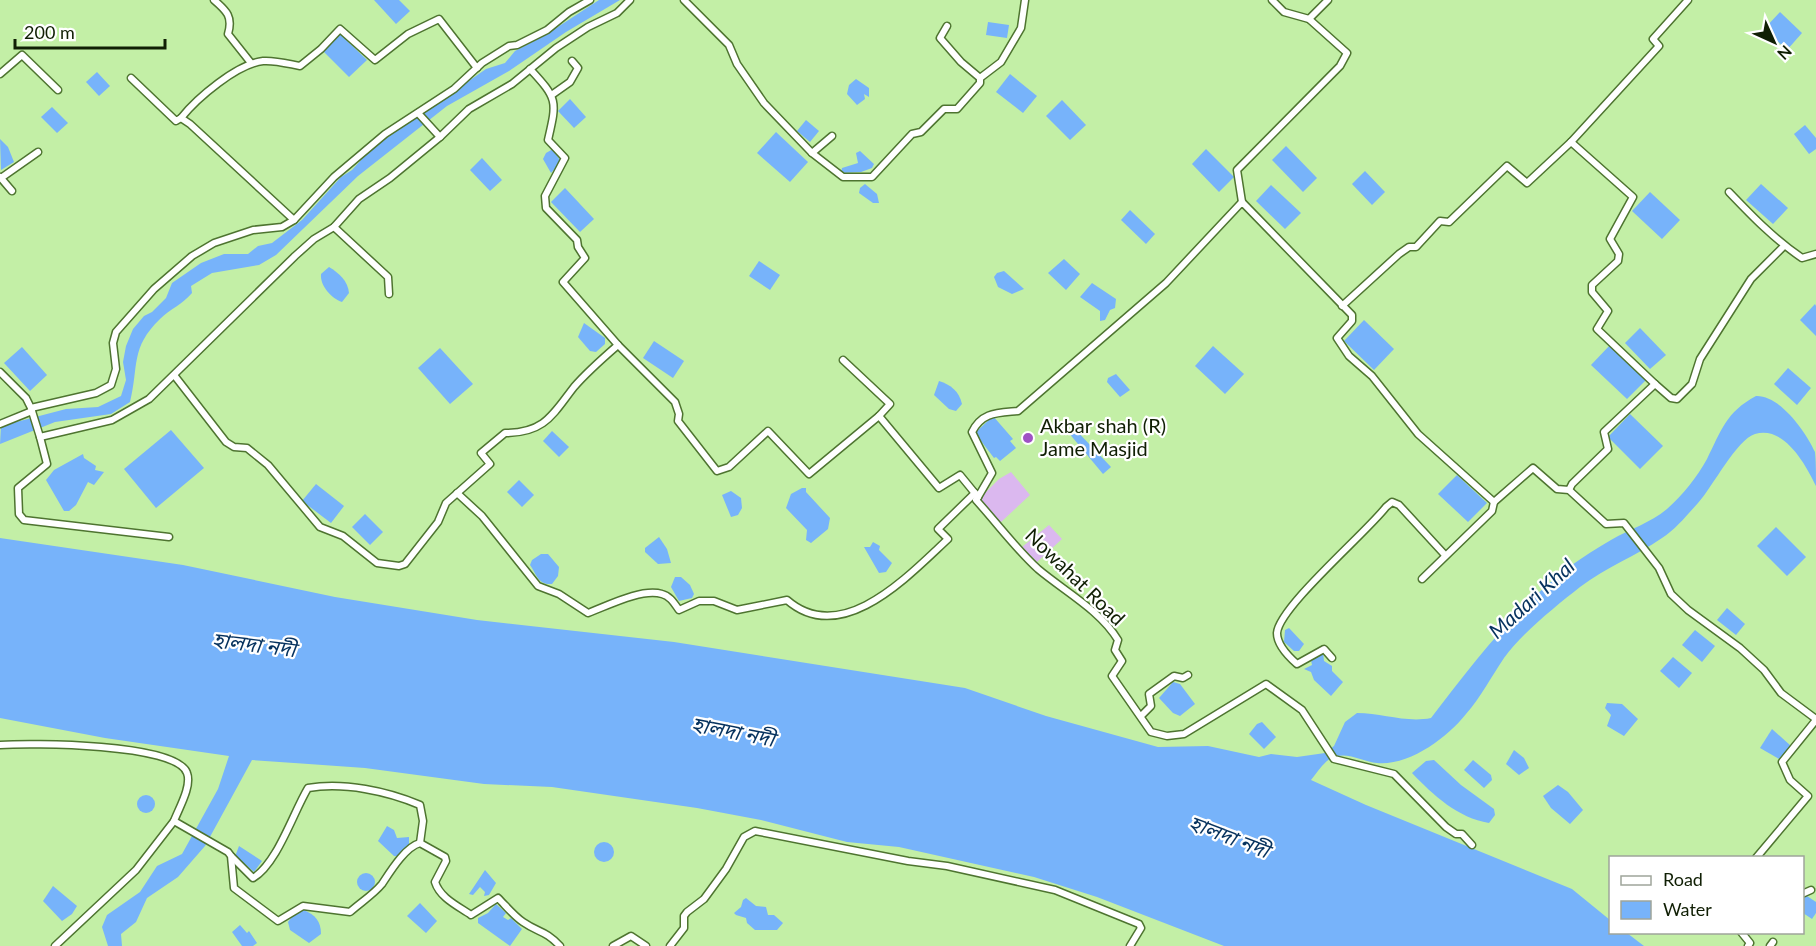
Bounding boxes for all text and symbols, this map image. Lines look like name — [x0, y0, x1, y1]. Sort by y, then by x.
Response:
scale bar — [15, 12, 165, 50]
north arrow — [1744, 12, 1804, 72]
text: 200 m — [24, 21, 75, 43]
text: N — [1774, 42, 1796, 64]
place label: Akbar shah (R) Jame Masjid — [1040, 413, 1166, 460]
marker: Akbar shah (R) Jame Masjid — [1021, 431, 1035, 445]
street label: Nowahat Road — [1021, 523, 1131, 630]
water label: Madari Khal — [1483, 553, 1579, 643]
water label: হালদা নদী — [211, 626, 302, 662]
water label: হালদা নদী — [690, 710, 781, 752]
water label: হালদা নদী — [1186, 809, 1277, 864]
legend — [1609, 856, 1804, 934]
text: Road — [1663, 868, 1703, 890]
text: Water — [1663, 898, 1712, 920]

